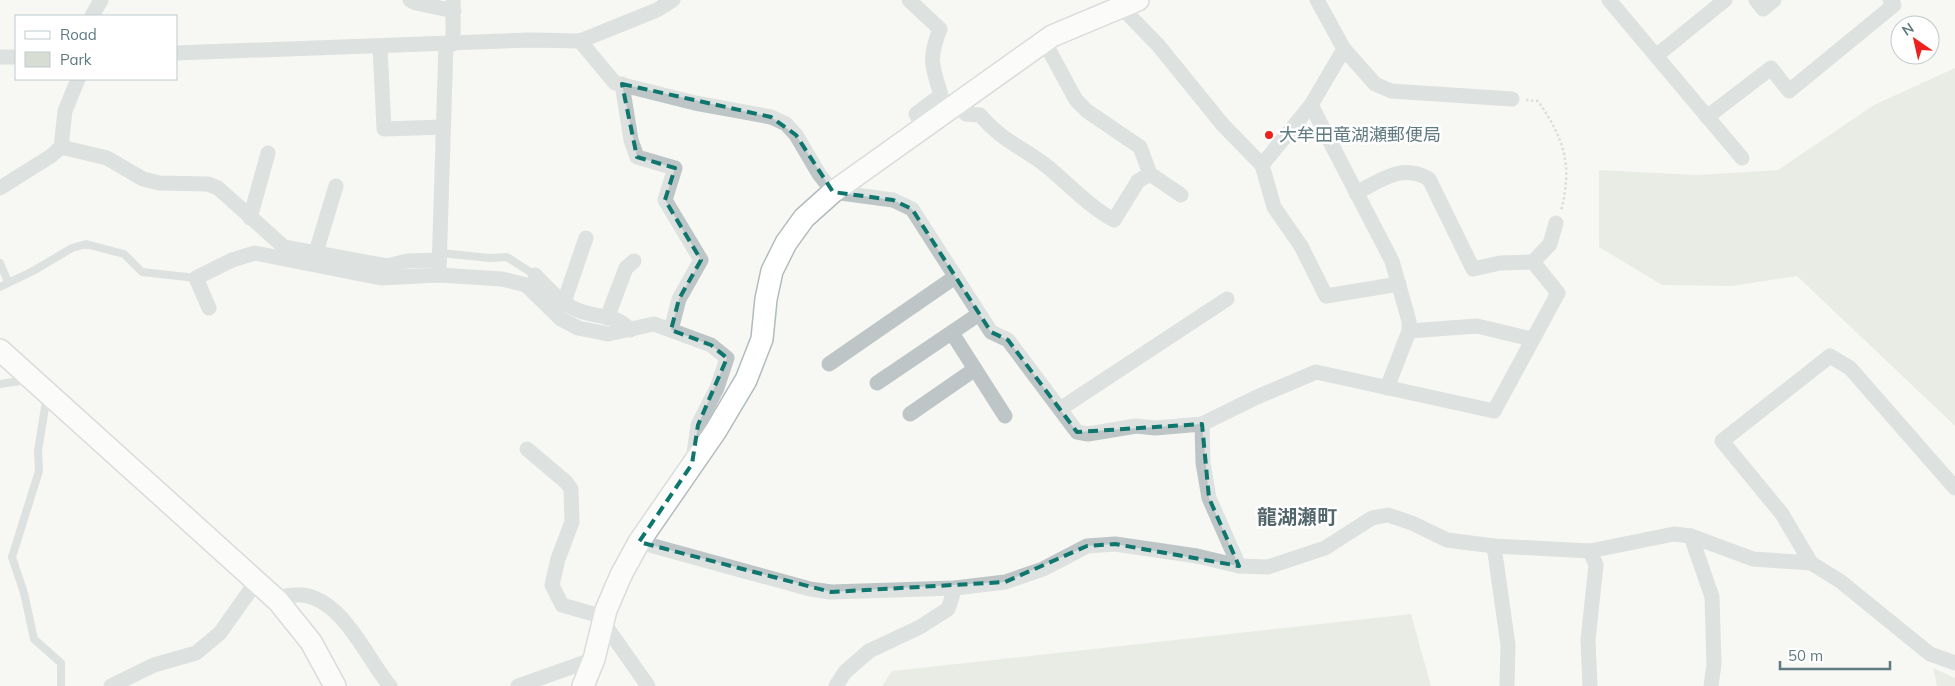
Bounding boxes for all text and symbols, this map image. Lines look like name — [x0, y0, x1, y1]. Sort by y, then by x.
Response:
legend — [15, 15, 178, 80]
north arrow — [1890, 15, 1940, 65]
text: N — [1898, 19, 1917, 40]
text: Road — [60, 25, 97, 44]
text: Park — [60, 50, 92, 69]
place label: 大牟田竜湖瀬郵便局 — [1279, 123, 1441, 146]
marker: 大牟田竜湖瀬郵便局 — [1263, 129, 1275, 141]
district label: 龍湖瀬町 — [1257, 504, 1337, 529]
scale bar — [1780, 638, 1890, 670]
text: 50 m — [1788, 646, 1823, 665]

